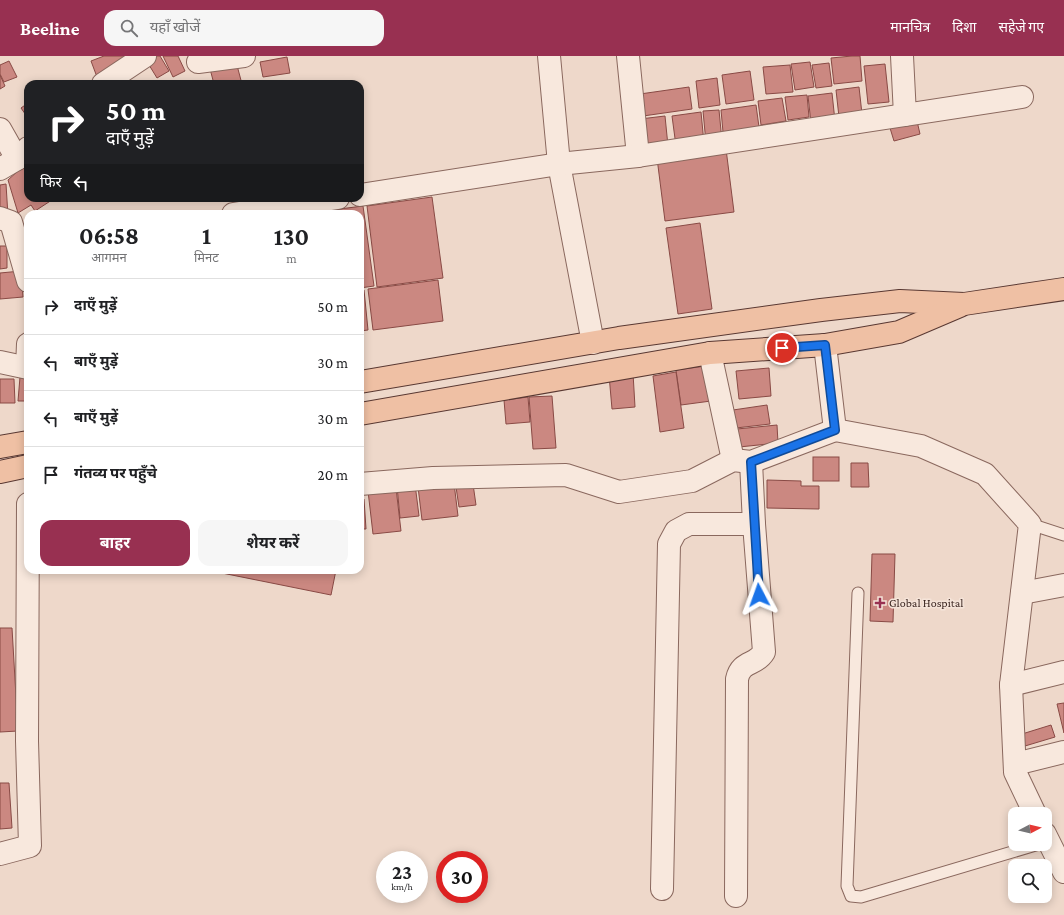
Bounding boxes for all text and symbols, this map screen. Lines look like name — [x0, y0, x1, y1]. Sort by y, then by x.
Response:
search box — [104, 10, 384, 46]
icon: search — [118, 17, 140, 39]
text: Beeline — [20, 18, 80, 39]
text: यहाँ खोजें — [150, 19, 200, 35]
text: मानचित्र — [890, 19, 930, 35]
text: दिशा — [952, 19, 976, 35]
text: सहेजे गए — [998, 19, 1044, 35]
text: 50 m — [106, 95, 166, 126]
icon: right — [40, 96, 92, 148]
text: दाएँ मुड़ें — [106, 128, 154, 148]
icon: left — [70, 172, 92, 194]
text: फिर — [40, 174, 62, 190]
text: 06:58 — [79, 222, 139, 249]
text: 1 — [202, 222, 211, 249]
text: 130 — [274, 223, 309, 250]
text: आगमन — [91, 250, 127, 265]
text: मिनट — [194, 250, 219, 265]
text: m — [286, 251, 297, 266]
icon: right — [40, 296, 62, 318]
text: दाएँ मुड़ें — [74, 297, 117, 313]
text: 50 m — [318, 299, 348, 315]
pin — [765, 331, 799, 365]
icon: arrive — [771, 337, 793, 359]
icon: left — [40, 352, 62, 374]
text: बाएँ मुड़ें — [74, 353, 118, 369]
text: 30 m — [318, 355, 348, 371]
icon: left — [40, 408, 62, 430]
text: बाएँ मुड़ें — [74, 409, 118, 425]
text: 30 m — [318, 411, 348, 427]
icon: arrive — [40, 464, 62, 486]
text: गंतव्य पर पहुँचे — [74, 465, 157, 481]
text: 20 m — [318, 467, 348, 483]
button: बाहर — [40, 520, 190, 566]
button: शेयर करें — [198, 520, 348, 566]
position arrow — [738, 574, 780, 616]
place label: Global Hospital — [889, 596, 963, 610]
marker: Global Hospital — [874, 597, 886, 609]
north arrow — [1008, 807, 1052, 851]
map controls — [1008, 807, 1052, 903]
speed limit sign: 30 — [436, 851, 488, 903]
button: search — [1008, 859, 1052, 903]
text: 23 — [392, 861, 412, 883]
text: km/h — [391, 881, 413, 892]

